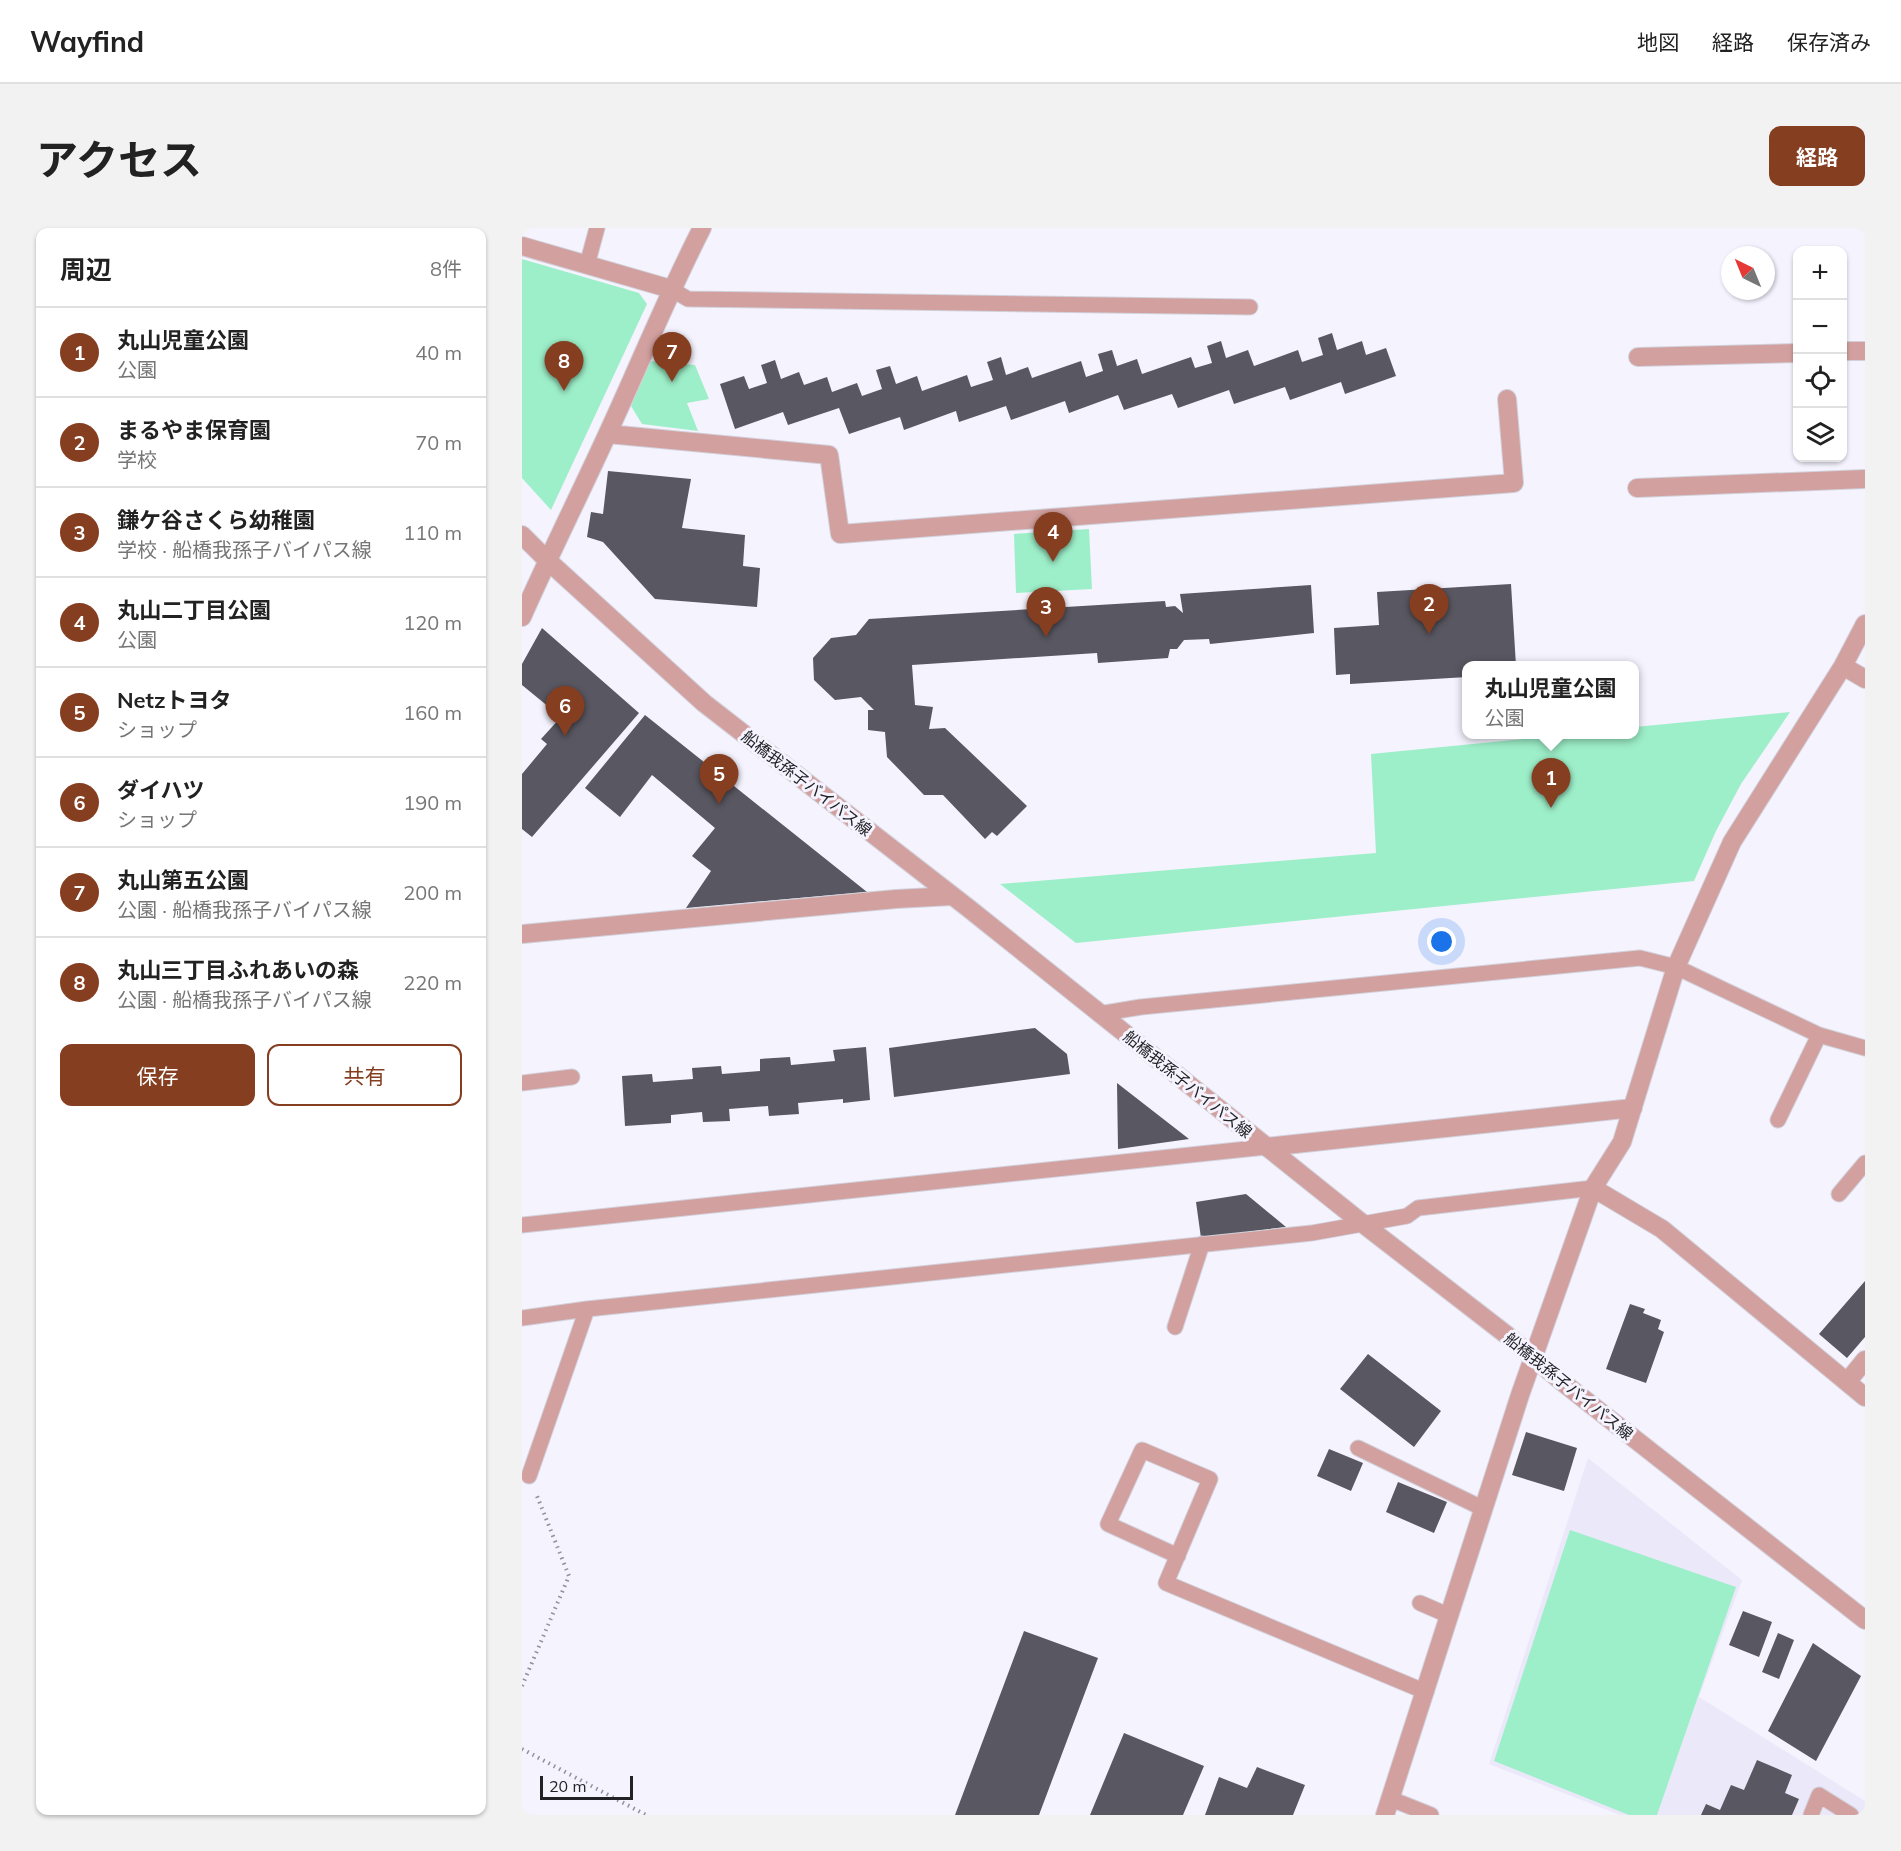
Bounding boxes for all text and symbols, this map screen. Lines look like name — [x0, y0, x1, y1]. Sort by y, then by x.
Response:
text: Wayfind — [30, 24, 144, 59]
text: 地図 — [1637, 29, 1679, 55]
text: 経路 — [1712, 29, 1754, 55]
text: 保存済み — [1787, 29, 1871, 55]
button: 経路 — [1769, 126, 1865, 186]
text: アクセス — [36, 133, 202, 186]
north arrow — [1721, 246, 1775, 300]
map controls — [1793, 246, 1847, 462]
button: + — [1793, 246, 1847, 300]
text: 周辺 — [60, 253, 112, 286]
text: 8件 — [430, 256, 462, 281]
button: − — [1793, 300, 1847, 354]
text: 丸山児童公園 — [117, 326, 249, 354]
pin: 7 — [652, 332, 692, 382]
text: 1 — [74, 340, 86, 365]
text: 40 m — [415, 340, 462, 365]
pin: 8 — [544, 342, 584, 391]
button: locate — [1793, 354, 1847, 408]
text: 公園 — [117, 357, 157, 382]
button: layers — [1793, 408, 1847, 462]
text: まるやま保育園 — [117, 416, 271, 444]
text: 2 — [74, 430, 86, 455]
text: 70 m — [415, 430, 462, 455]
text: 学校 — [117, 447, 157, 472]
text: 鎌ケ谷さくら幼稚園 — [117, 506, 315, 534]
pin: 4 — [1034, 512, 1072, 562]
text: 3 — [74, 520, 86, 545]
text: 110 m — [403, 520, 462, 545]
text: 学校 · 船橋我孫子バイパス線 — [117, 537, 372, 562]
pin: 2 — [1410, 584, 1448, 634]
pin: 3 — [1026, 588, 1066, 637]
text: 丸山二丁目公園 — [117, 596, 271, 624]
text: 4 — [74, 610, 86, 635]
text: 120 m — [403, 610, 462, 635]
text: 公園 — [117, 627, 157, 652]
popup — [1462, 661, 1639, 739]
text: 丸山児童公園 — [1484, 674, 1617, 702]
text: Netzトヨタ — [117, 686, 232, 714]
pin: 6 — [546, 686, 585, 736]
text: 5 — [74, 700, 86, 725]
text: 160 m — [403, 700, 462, 725]
text: 公園 — [1484, 705, 1524, 730]
text: ショップ — [117, 717, 197, 742]
street label: 船橋我孫子バイパス線 — [738, 726, 876, 840]
pin: 5 — [700, 754, 738, 804]
pin: 1 — [1532, 758, 1570, 808]
text: ダイハツ — [117, 776, 205, 804]
text: 6 — [74, 790, 86, 815]
text: 190 m — [403, 790, 462, 815]
text: ショップ — [117, 807, 197, 832]
text: 丸山第五公園 — [117, 866, 249, 894]
text: 7 — [74, 880, 86, 905]
text: 200 m — [403, 880, 462, 905]
text: 公園 · 船橋我孫子バイパス線 — [117, 897, 372, 922]
your location — [1427, 927, 1456, 956]
text: 丸山三丁目ふれあいの森 — [117, 956, 359, 984]
text: 8 — [74, 970, 86, 995]
text: 220 m — [403, 970, 462, 995]
text: 公園 · 船橋我孫子バイパス線 — [117, 987, 372, 1012]
street label: 船橋我孫子バイパス線 — [1120, 1026, 1256, 1142]
button: 保存 — [60, 1044, 255, 1106]
button: 共有 — [267, 1044, 462, 1106]
street label: 船橋我孫子バイパス線 — [1501, 1328, 1637, 1444]
scale bar — [540, 1773, 633, 1800]
text: 20 m — [549, 1776, 586, 1796]

